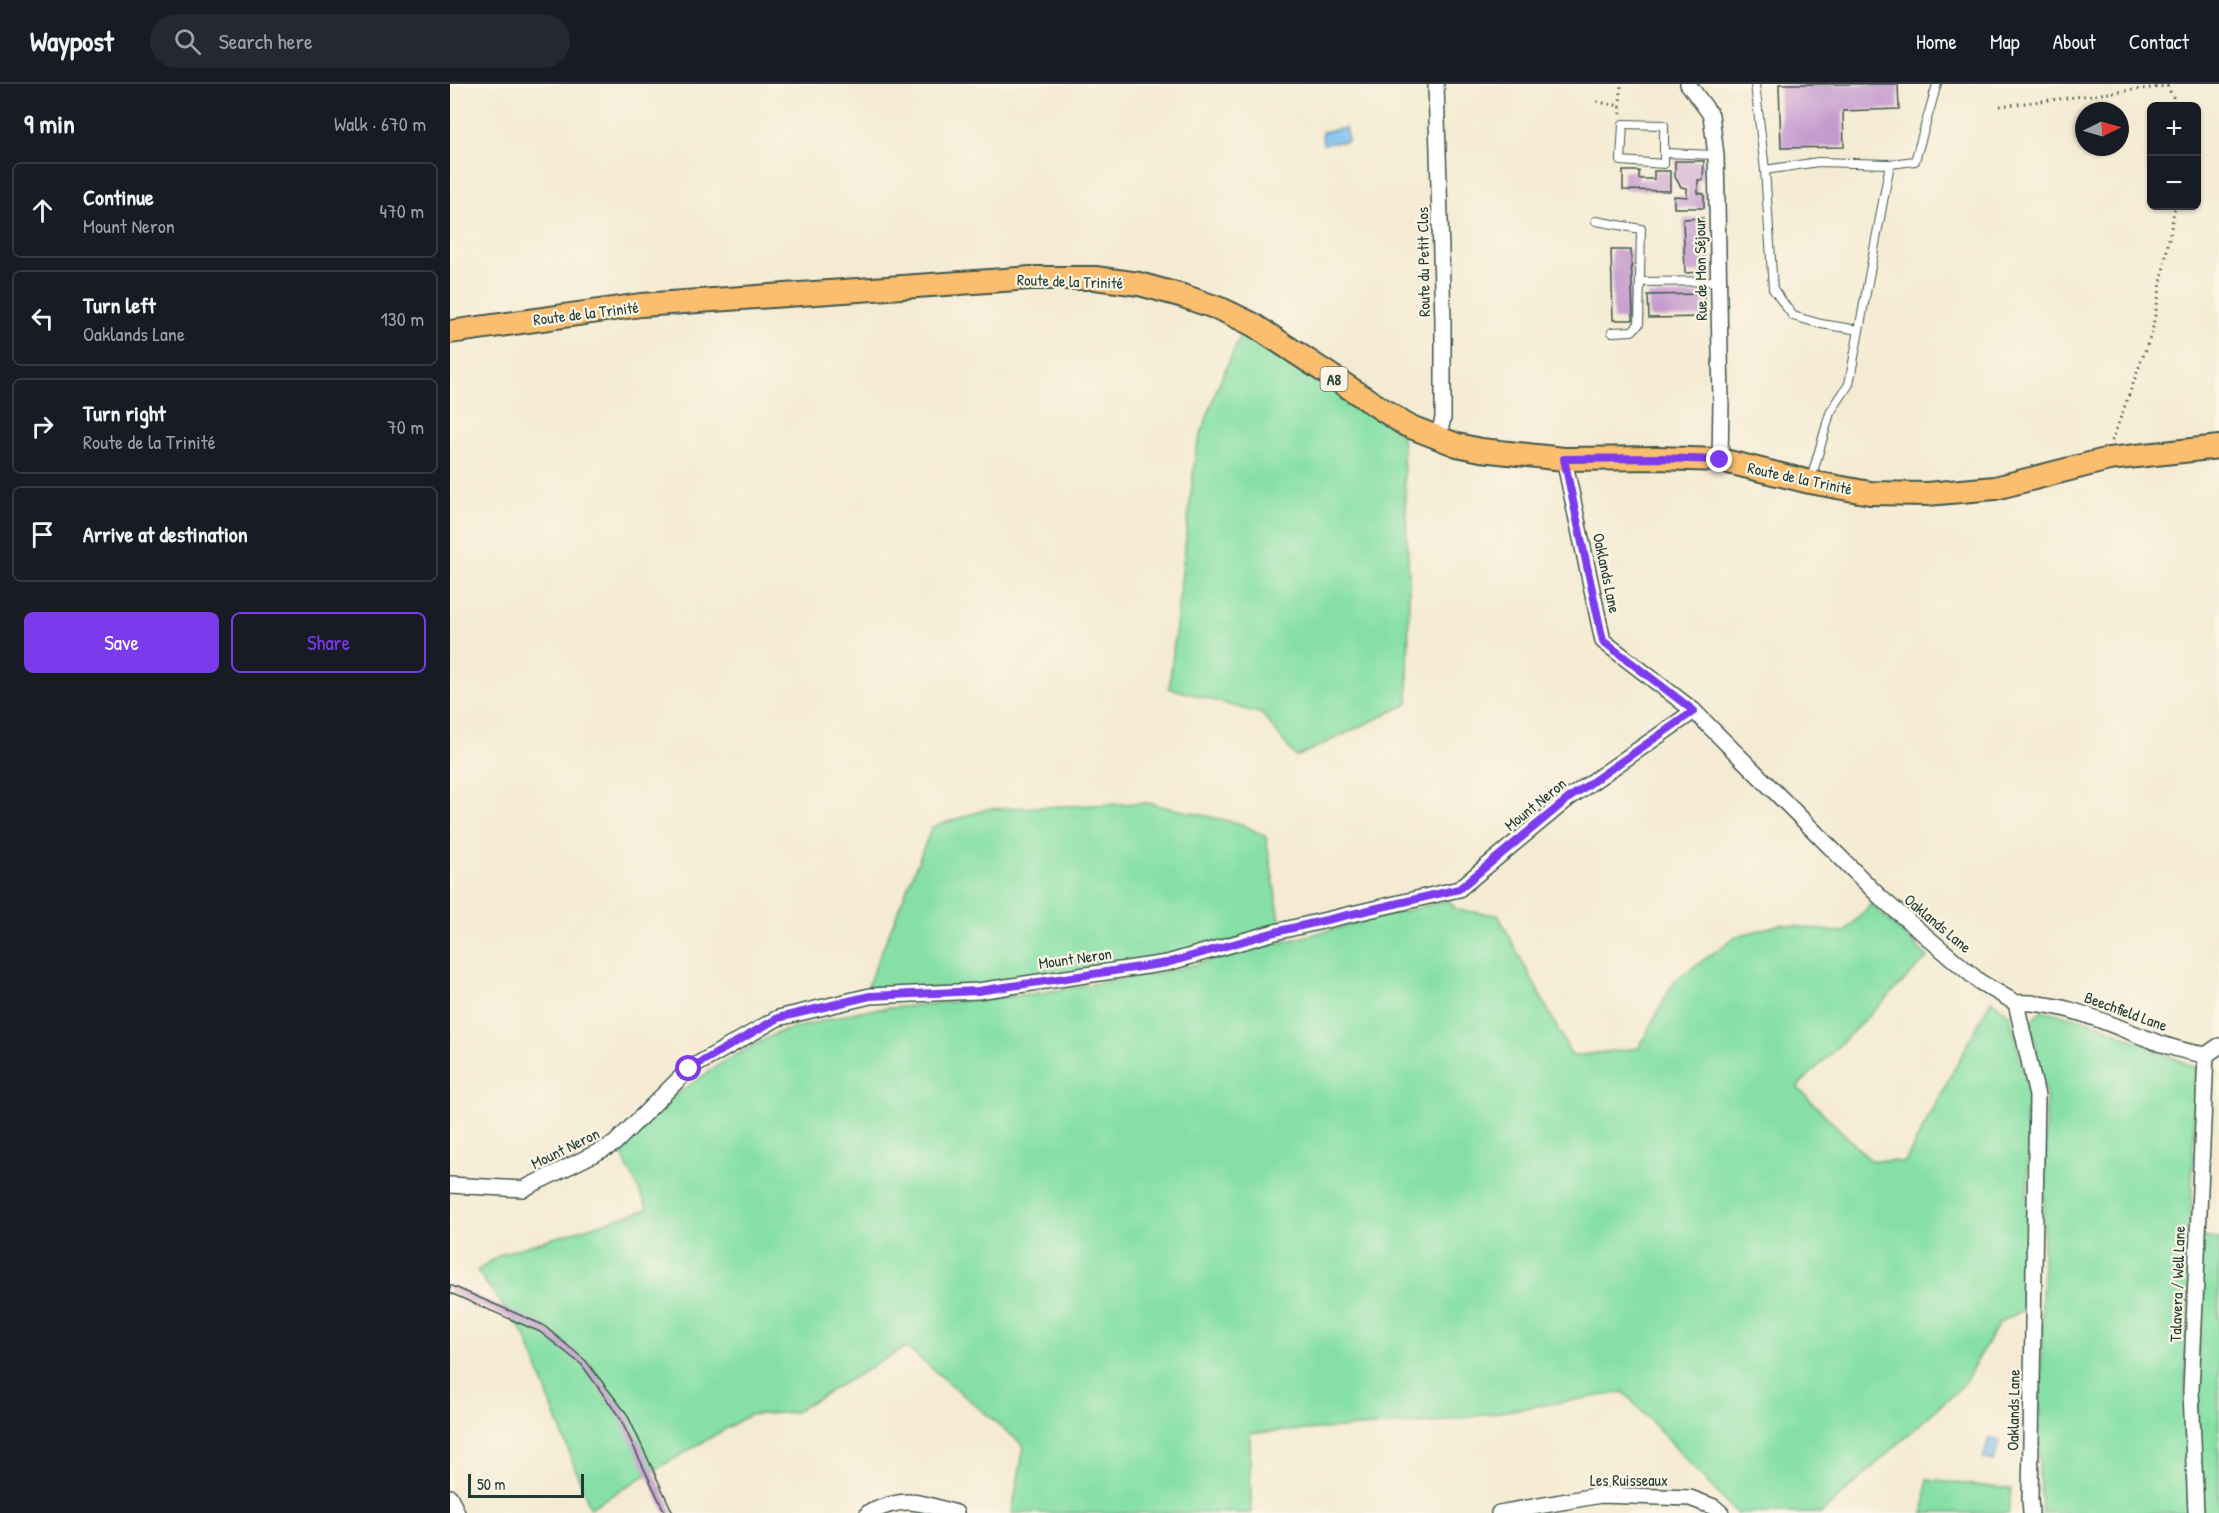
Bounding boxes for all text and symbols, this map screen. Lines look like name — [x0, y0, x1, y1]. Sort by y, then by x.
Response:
search box — [150, 14, 570, 68]
text: Waypost — [30, 22, 114, 60]
icon: search — [171, 25, 204, 58]
text: Search here — [219, 26, 313, 56]
text: Home — [1916, 27, 1957, 56]
text: Map — [1990, 27, 2020, 56]
text: About — [2053, 27, 2096, 56]
text: Contact — [2129, 27, 2189, 56]
north arrow — [2075, 102, 2129, 156]
map controls — [2147, 102, 2201, 210]
button: + — [2147, 102, 2201, 156]
text: 9 min — [24, 106, 75, 141]
text: Walk · 670 m — [334, 110, 426, 137]
button: − — [2147, 156, 2201, 210]
text: Continue — [83, 182, 154, 212]
icon: ahead — [26, 194, 59, 227]
text: 470 m — [379, 197, 424, 224]
street label: Route du Petit Clos — [1411, 207, 1435, 317]
text: Mount Neron — [83, 212, 175, 239]
street label: Rue de Mon Séjour — [1688, 217, 1712, 321]
street label: Route de la Trinité — [1017, 268, 1124, 294]
text: Turn left — [83, 290, 156, 320]
street label: Route de la Trinité — [532, 296, 641, 330]
icon: left — [26, 302, 59, 335]
text: 130 m — [381, 305, 424, 332]
text: Oaklands Lane — [83, 320, 185, 347]
road number: A8 — [1320, 367, 1348, 391]
text: Turn right — [83, 398, 166, 428]
icon: right — [26, 410, 59, 443]
text: 70 m — [387, 413, 424, 440]
text: Route de la Trinité — [83, 428, 216, 455]
route end — [1706, 446, 1732, 472]
street label: Route de la Trinité — [1746, 456, 1855, 500]
icon: arrive — [26, 518, 59, 551]
text: Arrive at destination — [83, 519, 248, 549]
street label: Oaklands Lane — [1588, 531, 1626, 616]
button: Save — [24, 612, 219, 673]
button: Share — [231, 612, 426, 673]
street label: Mount Neron — [1500, 772, 1570, 836]
street label: Oaklands Lane — [1900, 888, 1977, 958]
street label: Mount Neron — [1037, 942, 1113, 974]
street label: Beechfield Lane — [2082, 986, 2171, 1036]
route start — [675, 1055, 701, 1081]
street label: Mount Neron — [527, 1122, 603, 1174]
street label: Talavera / Well Lane — [2164, 1225, 2190, 1342]
street label: Oaklands Lane — [2001, 1368, 2025, 1451]
street label: Les Ruisseaux — [1590, 1469, 1668, 1491]
scale bar — [468, 1471, 584, 1498]
text: 50 m — [477, 1473, 506, 1495]

